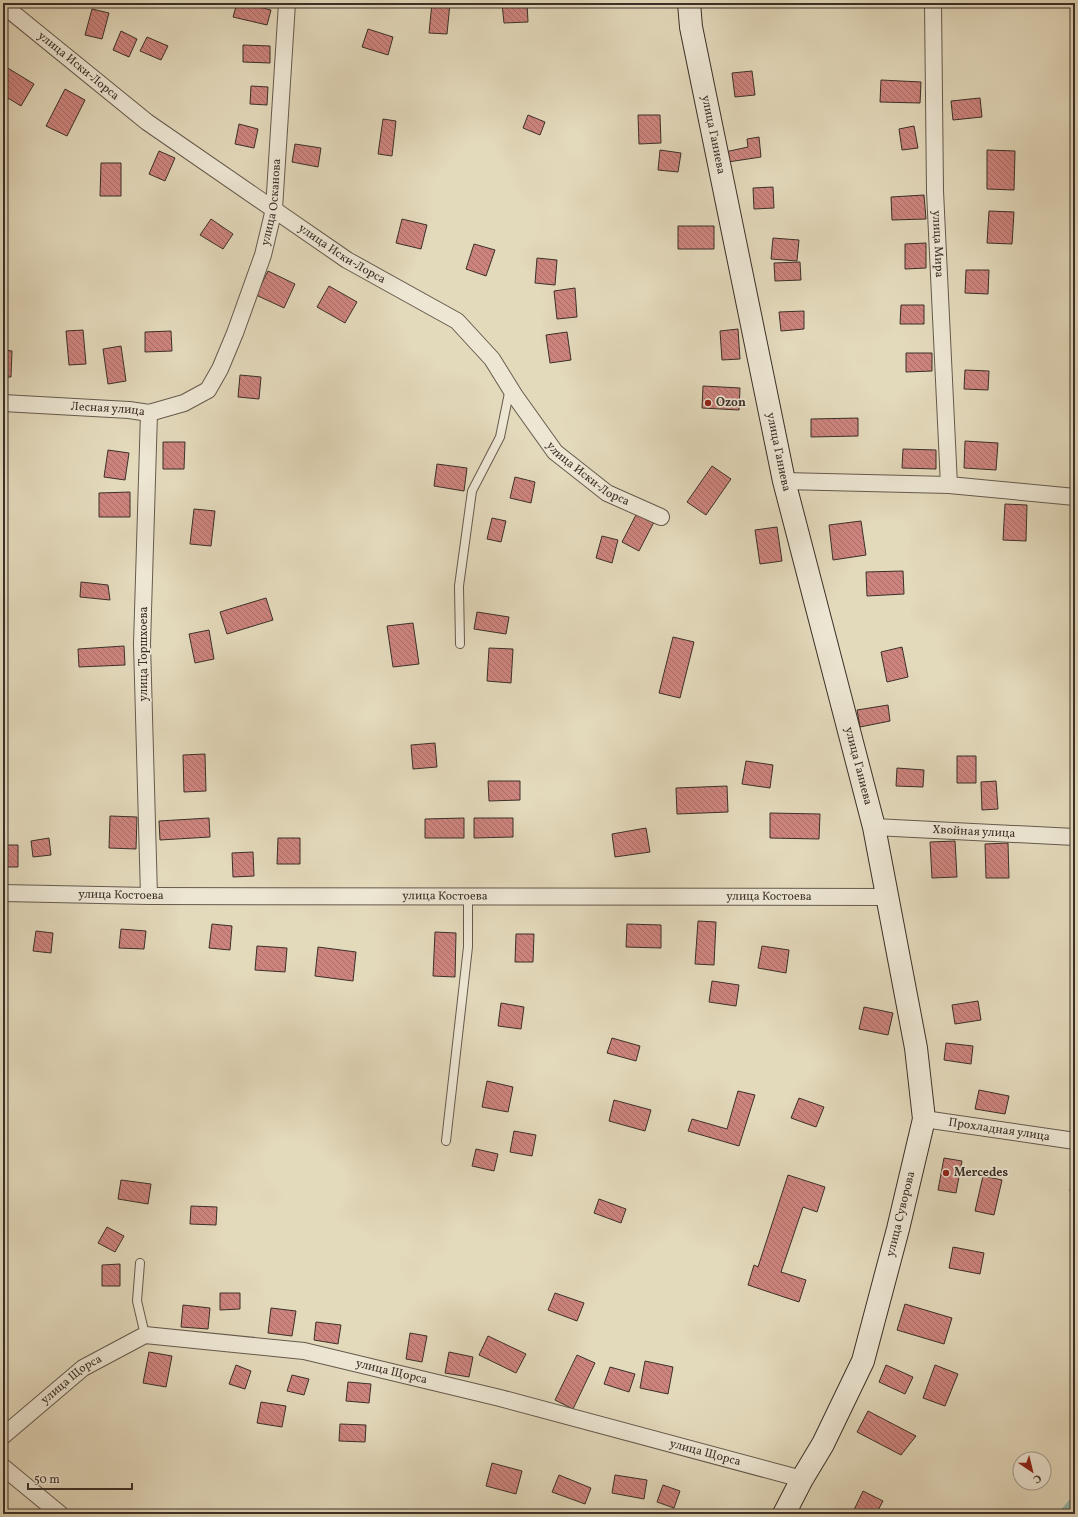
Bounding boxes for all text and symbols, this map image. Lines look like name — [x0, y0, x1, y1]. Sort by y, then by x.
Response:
street label: улица Иски-Лорса — [34, 28, 122, 104]
street label: улица Ганиева — [697, 94, 729, 176]
street label: улица Осканова — [257, 158, 285, 247]
street label: улица Мира — [928, 210, 947, 278]
street label: улица Иски-Лорса — [295, 221, 388, 288]
place label: Ozon — [716, 395, 746, 411]
marker: Ozon — [703, 398, 713, 408]
street label: Лесная улица — [70, 399, 146, 420]
street label: улица Ганиева — [762, 411, 794, 493]
street label: улица Иски-Лорса — [542, 439, 632, 510]
street label: улица Торшхоева — [136, 606, 152, 702]
street label: улица Ганиева — [840, 725, 876, 807]
street label: Хвойная улица — [932, 822, 1016, 842]
street label: улица Костоева — [78, 887, 164, 904]
street label: улица Костоева — [402, 888, 488, 904]
street label: улица Костоева — [726, 889, 812, 905]
street label: Прохладная улица — [947, 1115, 1051, 1145]
place label: Mercedes — [954, 1165, 1008, 1181]
marker: Mercedes — [941, 1168, 951, 1178]
street label: улица Суворова — [883, 1170, 919, 1258]
street label: улица Щорса — [38, 1351, 105, 1408]
street label: улица Щорса — [354, 1356, 429, 1388]
street label: улица Щорса — [668, 1436, 743, 1470]
north arrow — [1012, 1451, 1052, 1491]
scale bar — [28, 1465, 132, 1491]
text: С — [1030, 1470, 1044, 1486]
text: 50 m — [34, 1472, 60, 1488]

